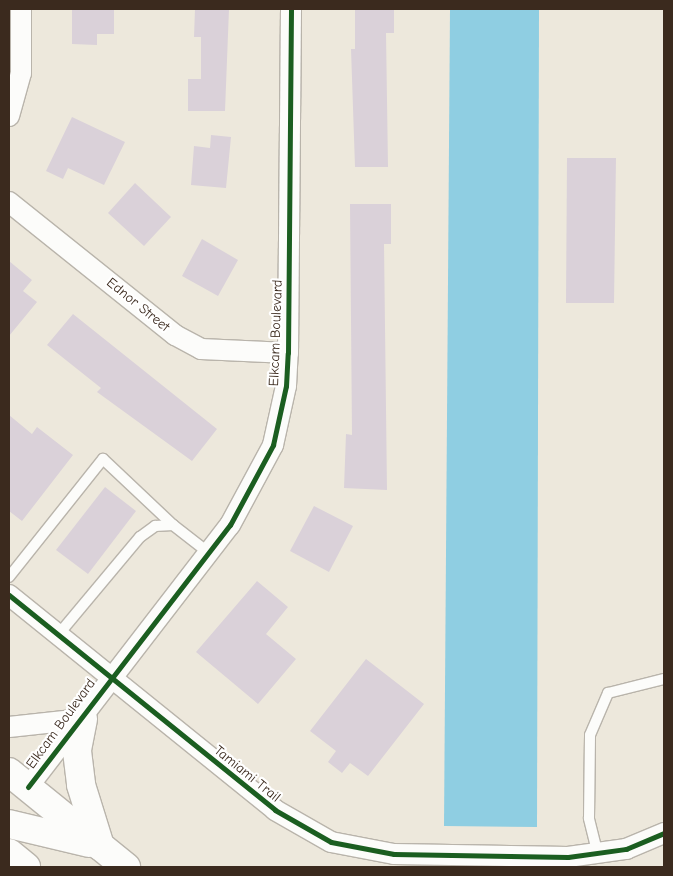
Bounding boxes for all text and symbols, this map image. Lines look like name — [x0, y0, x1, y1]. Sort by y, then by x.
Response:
street label: Ednor Street — [103, 274, 173, 336]
street label: Elkcam Boulevard — [266, 279, 286, 387]
street label: Elkcam Boulevard — [23, 676, 99, 772]
street label: Tamiami Trail — [210, 742, 284, 806]

